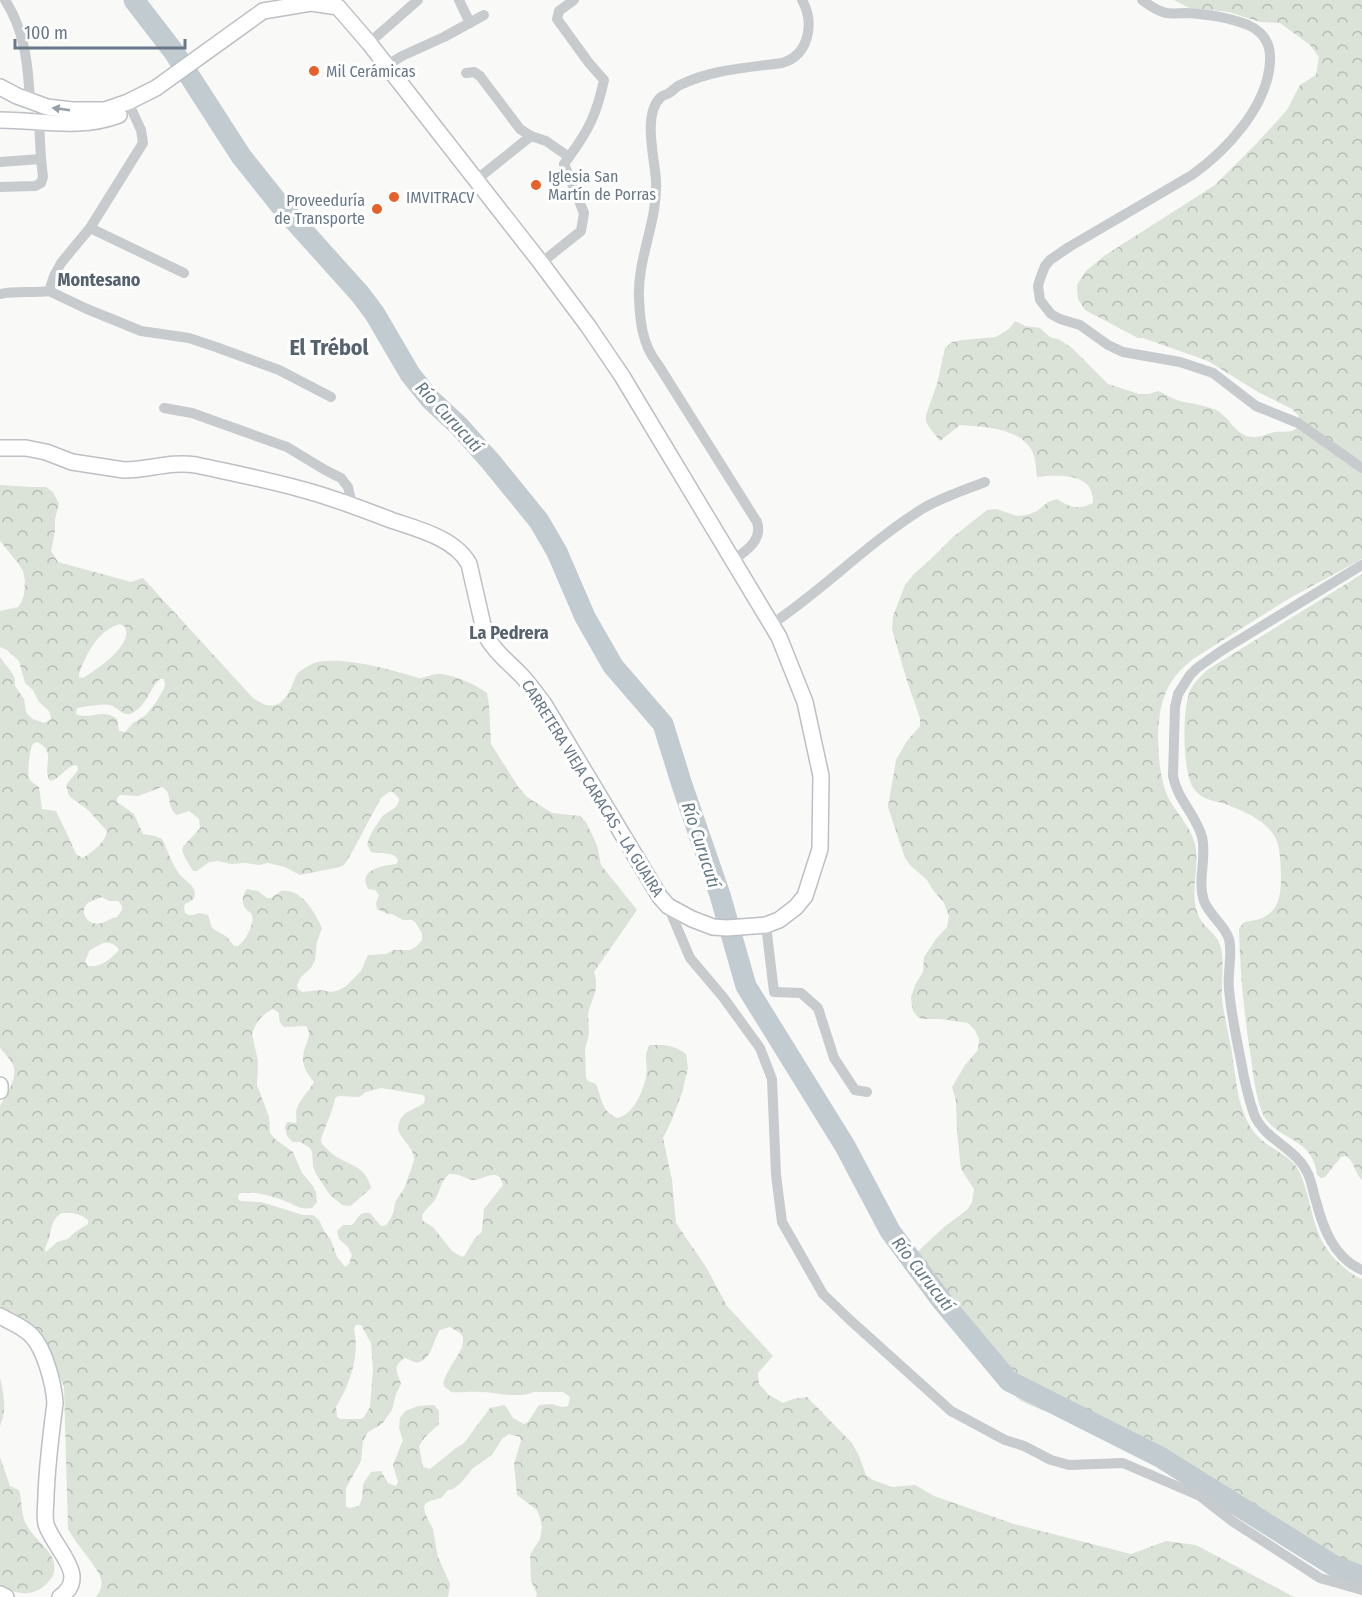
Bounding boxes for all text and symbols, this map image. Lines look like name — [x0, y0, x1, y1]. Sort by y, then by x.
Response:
scale bar — [15, 12, 184, 50]
text: 100 m — [24, 22, 68, 44]
place label: Mil Cerámicas — [326, 62, 416, 81]
marker: Mil Cerámicas — [307, 64, 321, 78]
one-way arrow — [51, 104, 70, 113]
place label: Iglesia San Martín de Porras — [548, 167, 656, 204]
marker: Iglesia San Martín de Porras — [529, 178, 543, 192]
place label: IMVITRACV — [406, 188, 475, 207]
marker: IMVITRACV — [387, 190, 401, 204]
place label: Proveeduría de Transporte — [274, 191, 365, 228]
marker: Proveeduría de Transporte — [370, 202, 384, 216]
district label: Montesano — [58, 269, 141, 291]
district label: El Trébol — [289, 334, 370, 361]
water label: Río Curucutí — [411, 377, 488, 458]
district label: La Pedrera — [469, 622, 549, 644]
street label: CARRETERA VIEJA CARACAS - LA GUAIRA — [518, 676, 668, 901]
water label: Río Curucutí — [677, 799, 726, 892]
water label: Río Curucutí — [887, 1232, 960, 1317]

